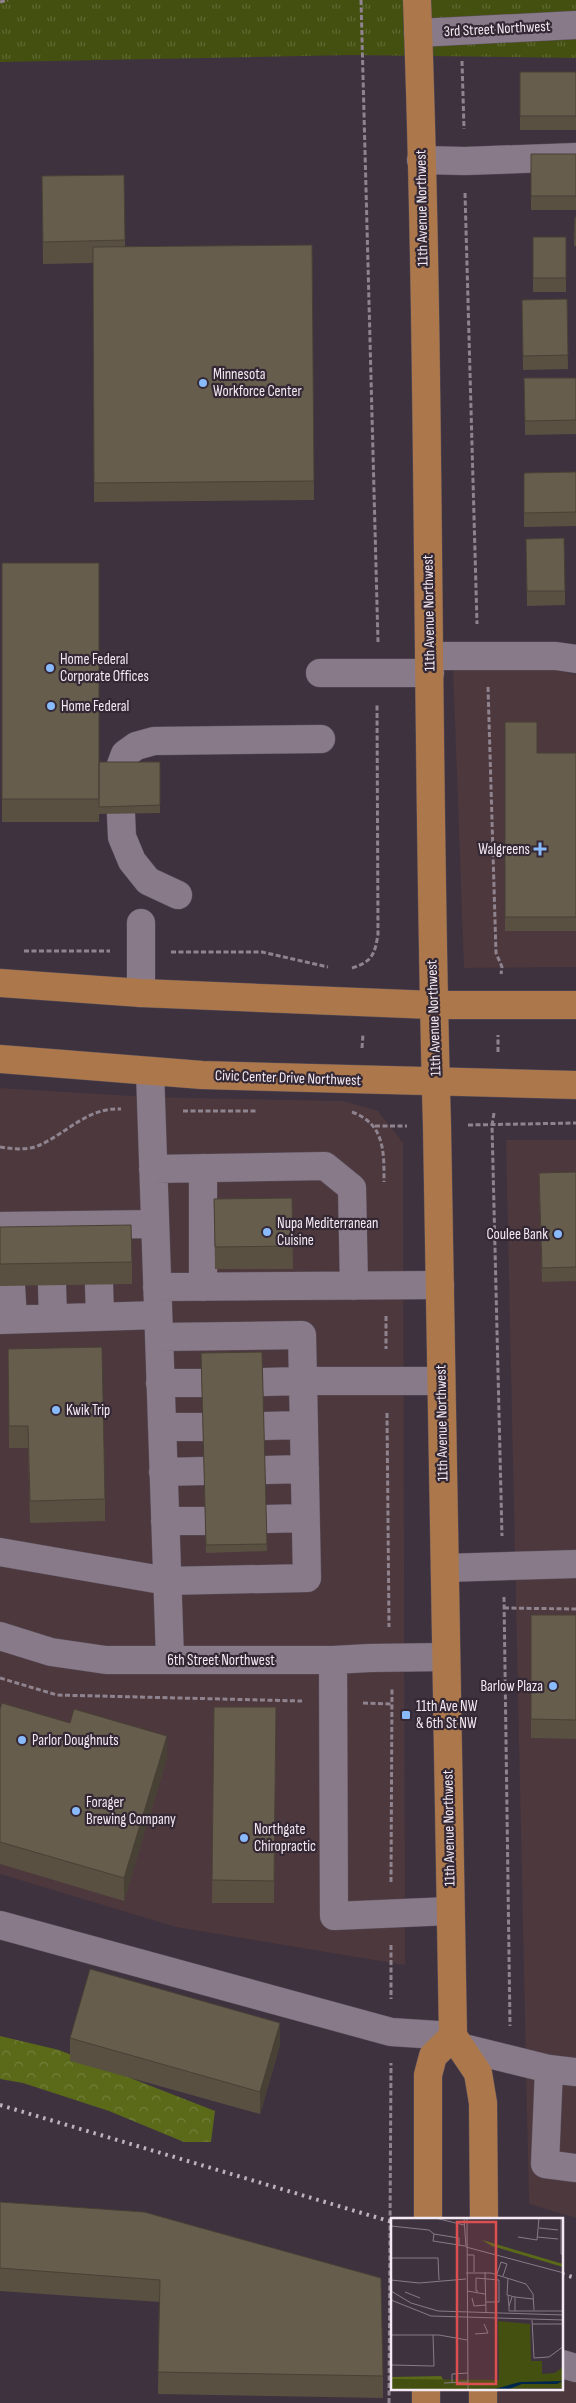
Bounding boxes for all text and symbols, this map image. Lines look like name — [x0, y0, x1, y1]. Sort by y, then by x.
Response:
street label: 3rd Street Northwest — [443, 17, 551, 41]
street label: 11th Avenue Northwest — [411, 149, 433, 266]
place label: Minnesota Workforce Center — [213, 365, 303, 401]
marker: Minnesota Workforce Center — [197, 377, 209, 389]
street label: 11th Avenue Northwest — [418, 554, 440, 671]
place label: Home Federal Corporate Offices — [60, 650, 149, 686]
marker: Home Federal Corporate Offices — [44, 662, 56, 674]
place label: Home Federal — [61, 697, 129, 716]
marker: Home Federal — [45, 700, 57, 712]
place label: Walgreens — [478, 840, 530, 859]
marker: Walgreens — [534, 843, 546, 855]
street label: 11th Avenue Northwest — [422, 959, 446, 1077]
street label: Civic Center Drive Northwest — [215, 1066, 362, 1090]
place label: Nupa Mediterranean Cuisine — [277, 1214, 379, 1250]
place label: Coulee Bank — [486, 1225, 548, 1244]
marker: Nupa Mediterranean Cuisine — [261, 1226, 273, 1238]
marker: Coulee Bank — [552, 1228, 564, 1240]
street label: 11th Avenue Northwest — [431, 1364, 453, 1481]
place label: Kwik Trip — [66, 1401, 110, 1420]
marker: Kwik Trip — [50, 1404, 62, 1416]
street label: 6th Street Northwest — [167, 1651, 275, 1670]
place label: Barlow Plaza — [480, 1677, 543, 1696]
marker: Barlow Plaza — [547, 1680, 559, 1692]
place label: 11th Ave NW & 6th St NW — [416, 1697, 478, 1733]
marker: 11th Ave NW & 6th St NW — [400, 1709, 412, 1721]
place label: Parlor Doughnuts — [32, 1731, 119, 1750]
marker: Parlor Doughnuts — [16, 1734, 28, 1746]
street label: 11th Avenue Northwest — [438, 1769, 460, 1886]
place label: Forager Brewing Company — [86, 1793, 176, 1829]
marker: Forager Brewing Company — [70, 1805, 82, 1817]
place label: Northgate Chiropractic — [254, 1820, 316, 1856]
marker: Northgate Chiropractic — [238, 1832, 250, 1844]
inset map — [391, 2218, 564, 2390]

